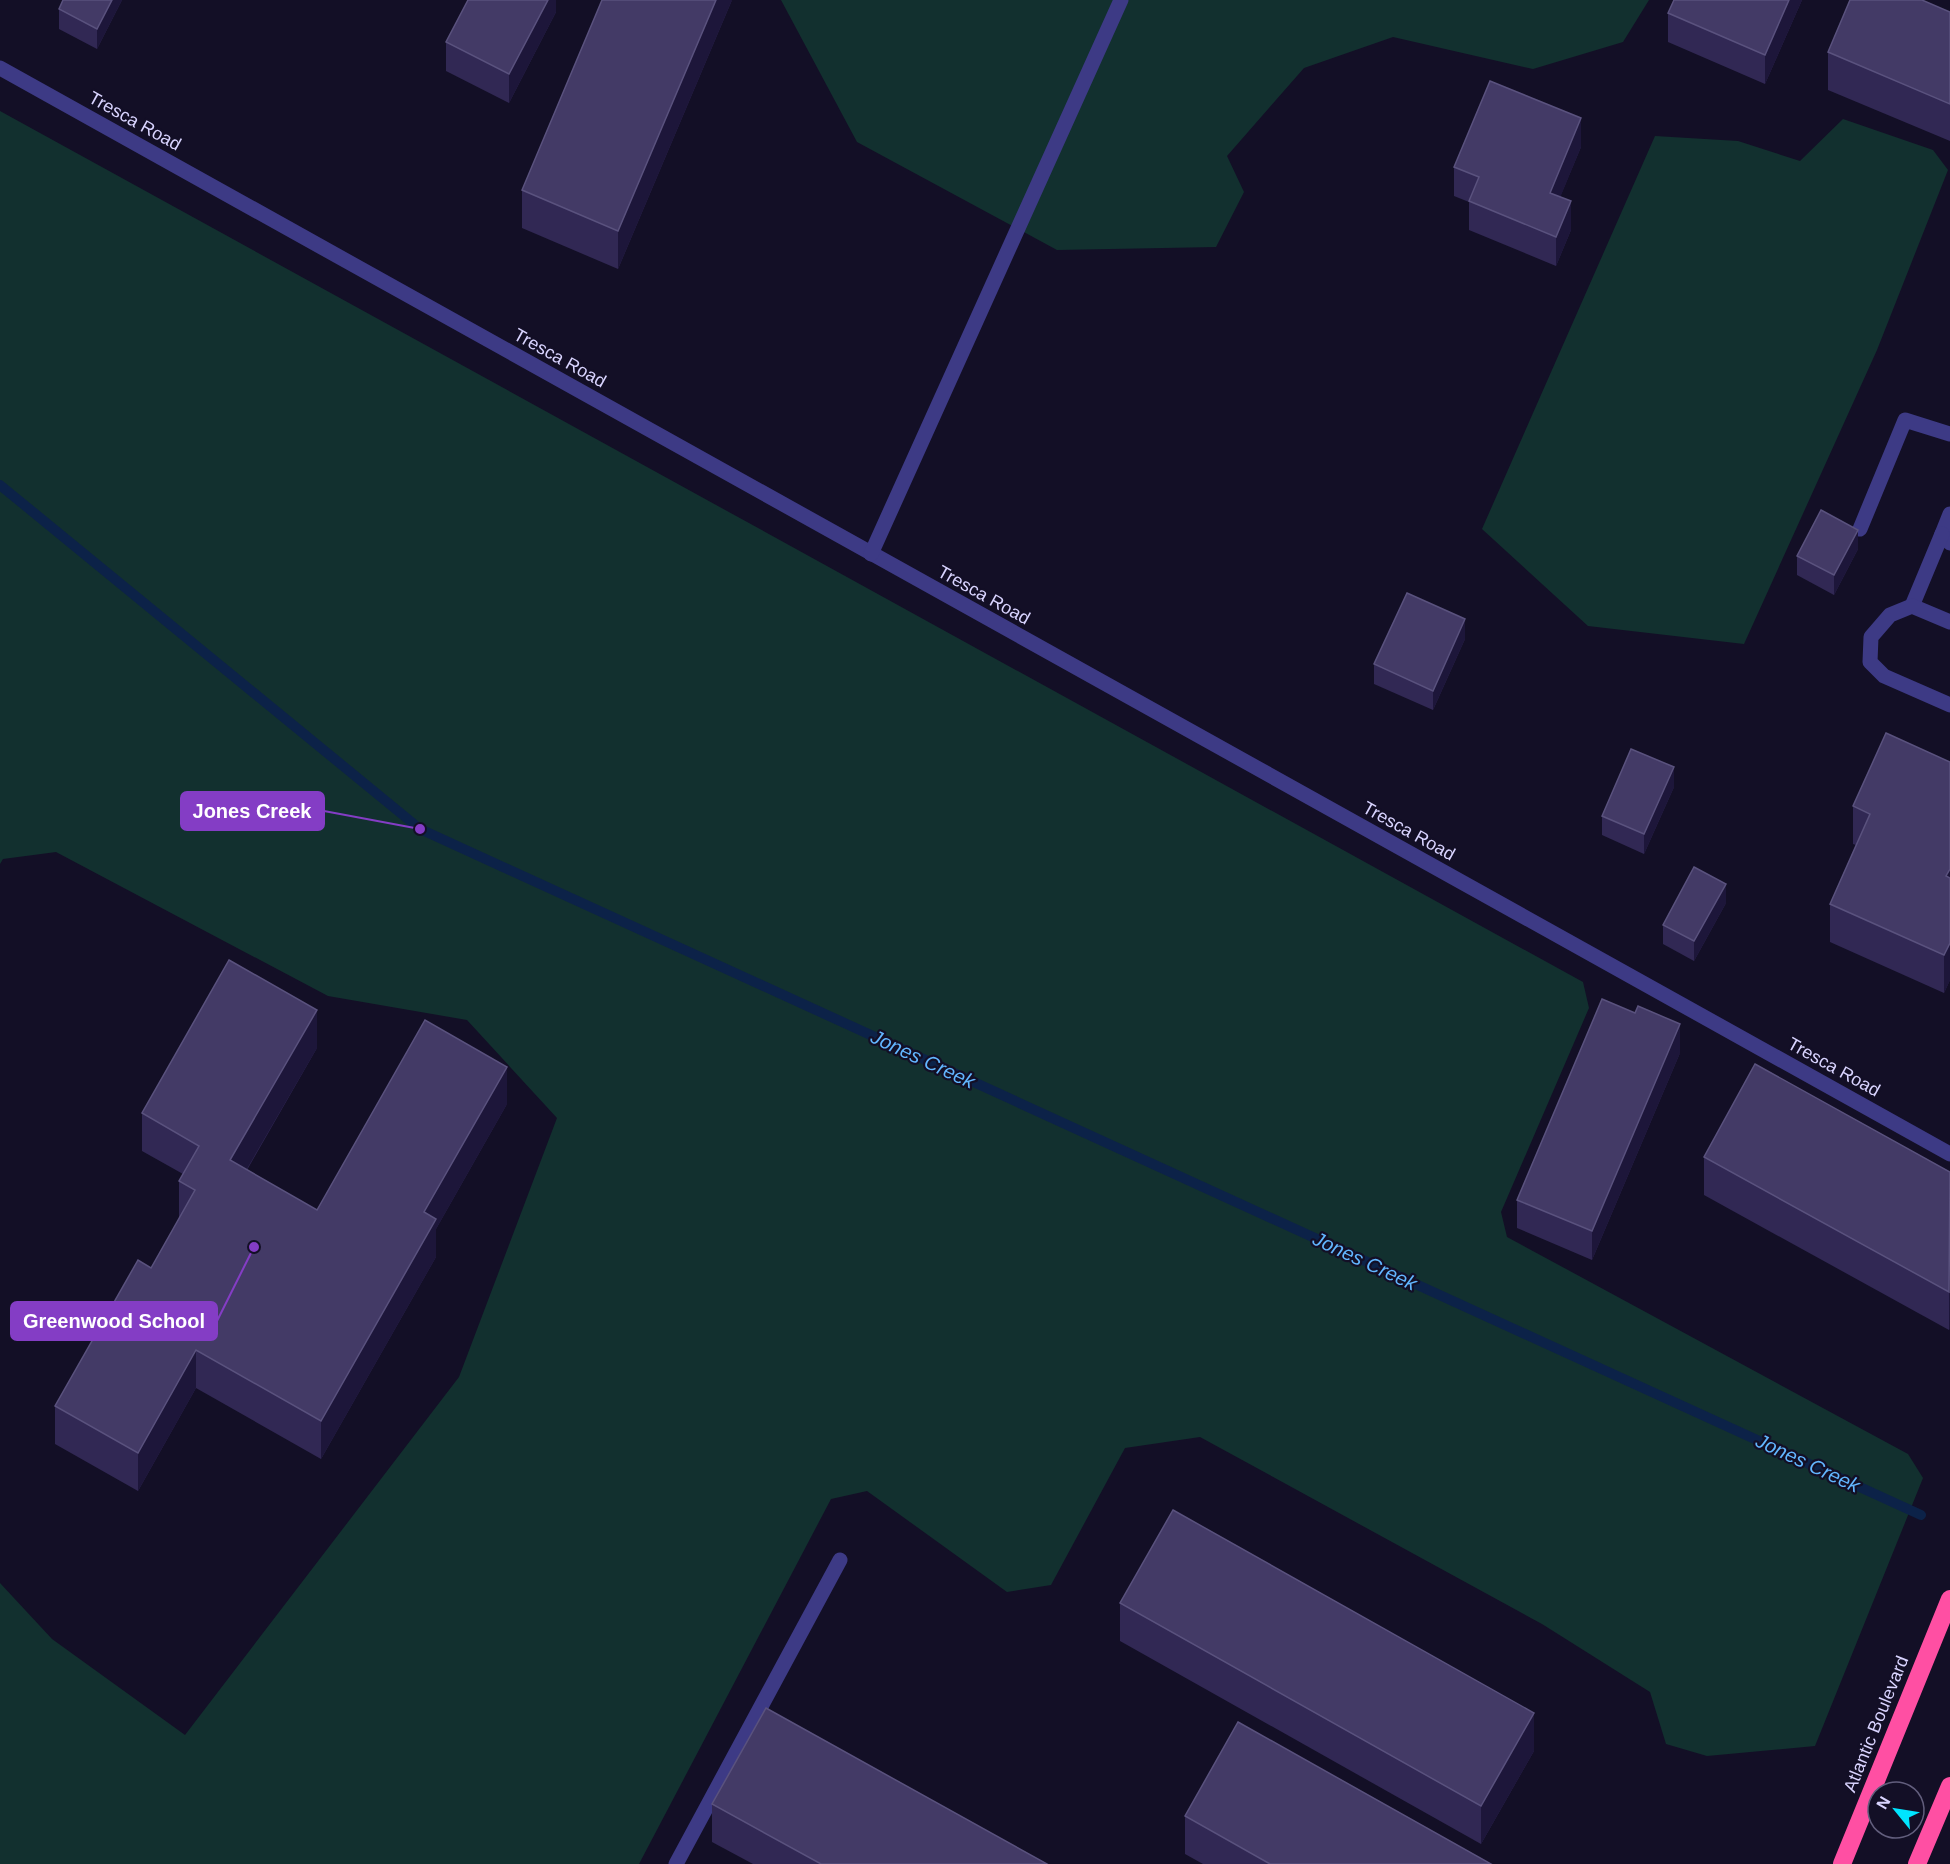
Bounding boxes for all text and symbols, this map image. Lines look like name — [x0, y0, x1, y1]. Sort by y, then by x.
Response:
street label: Tresca Road — [85, 87, 185, 155]
street label: Tresca Road — [510, 324, 610, 392]
street label: Tresca Road — [934, 561, 1034, 629]
callout: Jones Creek — [181, 792, 324, 830]
street label: Tresca Road — [1359, 797, 1459, 865]
text: Jones Creek — [193, 800, 312, 822]
water label: Jones Creek — [867, 1025, 979, 1093]
street label: Tresca Road — [1784, 1033, 1884, 1101]
water label: Jones Creek — [1309, 1227, 1421, 1295]
callout: Greenwood School — [11, 1302, 217, 1340]
text: Greenwood School — [23, 1310, 205, 1332]
water label: Jones Creek — [1752, 1429, 1864, 1497]
street label: Atlantic Boulevard — [1840, 1653, 1912, 1795]
north arrow — [1866, 1780, 1926, 1840]
text: N — [1873, 1793, 1894, 1812]

